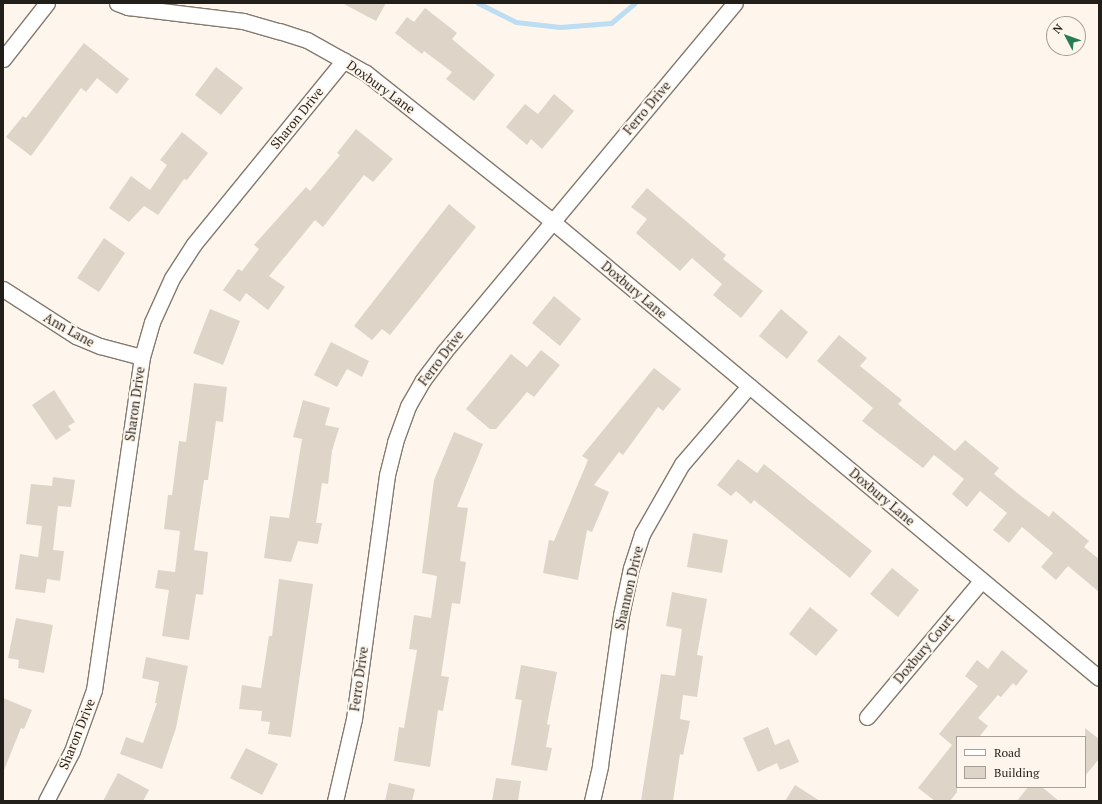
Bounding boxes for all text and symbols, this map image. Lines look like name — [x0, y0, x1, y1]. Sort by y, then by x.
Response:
north arrow — [1046, 16, 1086, 56]
text: N — [1050, 21, 1066, 37]
street label: Doxbury Lane — [344, 57, 418, 117]
street label: Ferro Drive — [620, 78, 674, 138]
street label: Sharon Drive — [267, 84, 327, 152]
street label: Doxbury Lane — [598, 258, 670, 322]
street label: Ann Lane — [41, 310, 97, 350]
street label: Ferro Drive — [415, 327, 467, 389]
street label: Sharon Drive — [122, 366, 148, 442]
street label: Doxbury Lane — [846, 465, 918, 529]
street label: Shannon Drive — [612, 545, 646, 631]
street label: Doxbury Court — [891, 611, 957, 687]
street label: Ferro Drive — [347, 646, 371, 712]
street label: Sharon Drive — [56, 696, 98, 772]
legend — [956, 736, 1086, 788]
text: Road — [994, 745, 1021, 760]
text: Building — [994, 765, 1039, 780]

